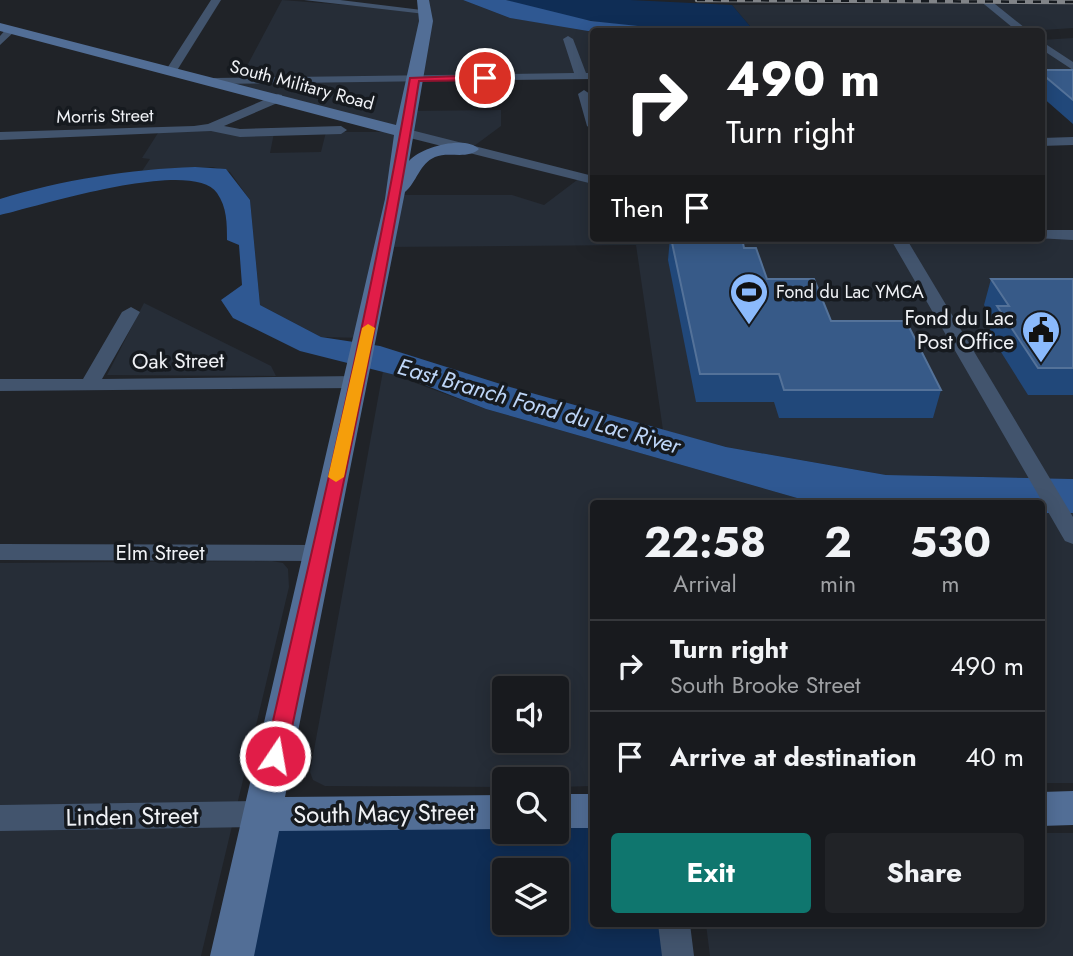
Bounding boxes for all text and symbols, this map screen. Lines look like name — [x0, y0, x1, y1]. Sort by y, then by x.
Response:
text: 490 m — [726, 44, 880, 114]
pin — [455, 48, 515, 108]
street label: South Military Road — [227, 53, 377, 117]
icon: right — [611, 56, 702, 147]
icon: arrive — [466, 59, 504, 97]
street label: Morris Street — [56, 102, 154, 130]
text: Turn right — [726, 109, 855, 155]
text: Then — [611, 189, 664, 227]
icon: arrive — [678, 189, 716, 227]
sports icon: Fond du Lac YMCA — [728, 271, 770, 326]
place label: Fond du Lac YMCA — [776, 279, 924, 305]
place label: Fond du Lac Post Office — [904, 303, 1014, 357]
public building icon: Fond du Lac Post Office — [1020, 309, 1062, 364]
street label: Oak Street — [132, 345, 224, 377]
water label: East Branch Fond du Lac River — [394, 349, 686, 463]
text: 22:58 — [644, 512, 766, 573]
text: 2 — [824, 512, 852, 573]
text: 530 — [910, 512, 991, 573]
street label: Elm Street — [115, 538, 205, 568]
text: Arrival — [673, 567, 737, 601]
text: min — [820, 567, 856, 601]
text: m — [942, 567, 959, 601]
text: Turn right — [670, 630, 788, 668]
icon: right — [611, 647, 649, 685]
text: 490 m — [950, 647, 1024, 685]
text: South Brooke Street — [670, 668, 861, 702]
map controls — [492, 676, 569, 935]
button: sound — [492, 676, 569, 753]
position arrow — [238, 719, 312, 793]
icon: arrive — [611, 738, 649, 776]
text: Arrive at destination — [670, 738, 917, 776]
text: 40 m — [965, 738, 1024, 776]
button: search — [492, 767, 569, 844]
street label: South Macy Street — [293, 794, 475, 832]
street label: Linden Street — [65, 797, 199, 835]
button: Exit — [611, 833, 811, 913]
button: Share — [825, 833, 1024, 913]
button: layers — [492, 858, 569, 935]

